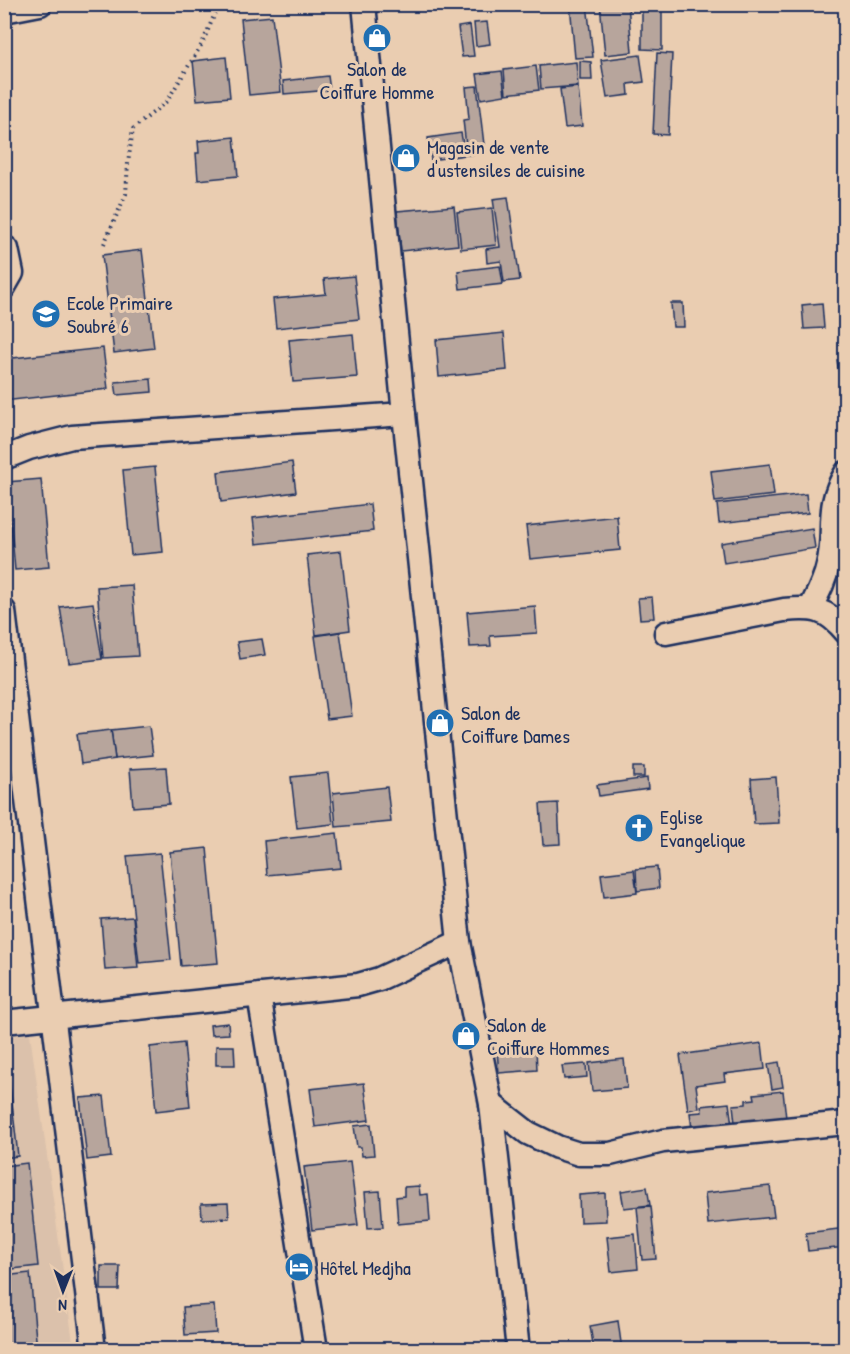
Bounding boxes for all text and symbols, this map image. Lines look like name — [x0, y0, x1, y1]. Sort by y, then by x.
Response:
shop icon: Salon de Coiffure Homme — [361, 22, 393, 54]
place label: Salon de Coiffure Homme — [320, 55, 434, 105]
place label: Magasin de vente d'ustensiles de cuisine — [427, 133, 585, 183]
shop icon: Magasin de vente d'ustensiles de cuisine — [390, 142, 422, 174]
place label: Ecole Primaire Soubré 6 — [67, 289, 173, 339]
school or university icon: Ecole Primaire Soubré 6 — [30, 298, 62, 330]
place label: Salon de Coiffure Dames — [461, 699, 570, 749]
shop icon: Salon de Coiffure Dames — [424, 707, 456, 739]
place label: Eglise Evangelique — [660, 803, 746, 853]
church icon: Eglise Evangelique — [623, 812, 655, 844]
place label: Salon de Coiffure Hommes — [487, 1011, 610, 1061]
shop icon: Salon de Coiffure Hommes — [450, 1020, 482, 1052]
hotel icon: Hôtel Medjha — [283, 1251, 315, 1283]
place label: Hôtel Medjha — [320, 1254, 411, 1281]
north arrow — [33, 1261, 93, 1321]
text: N — [58, 1295, 67, 1317]

